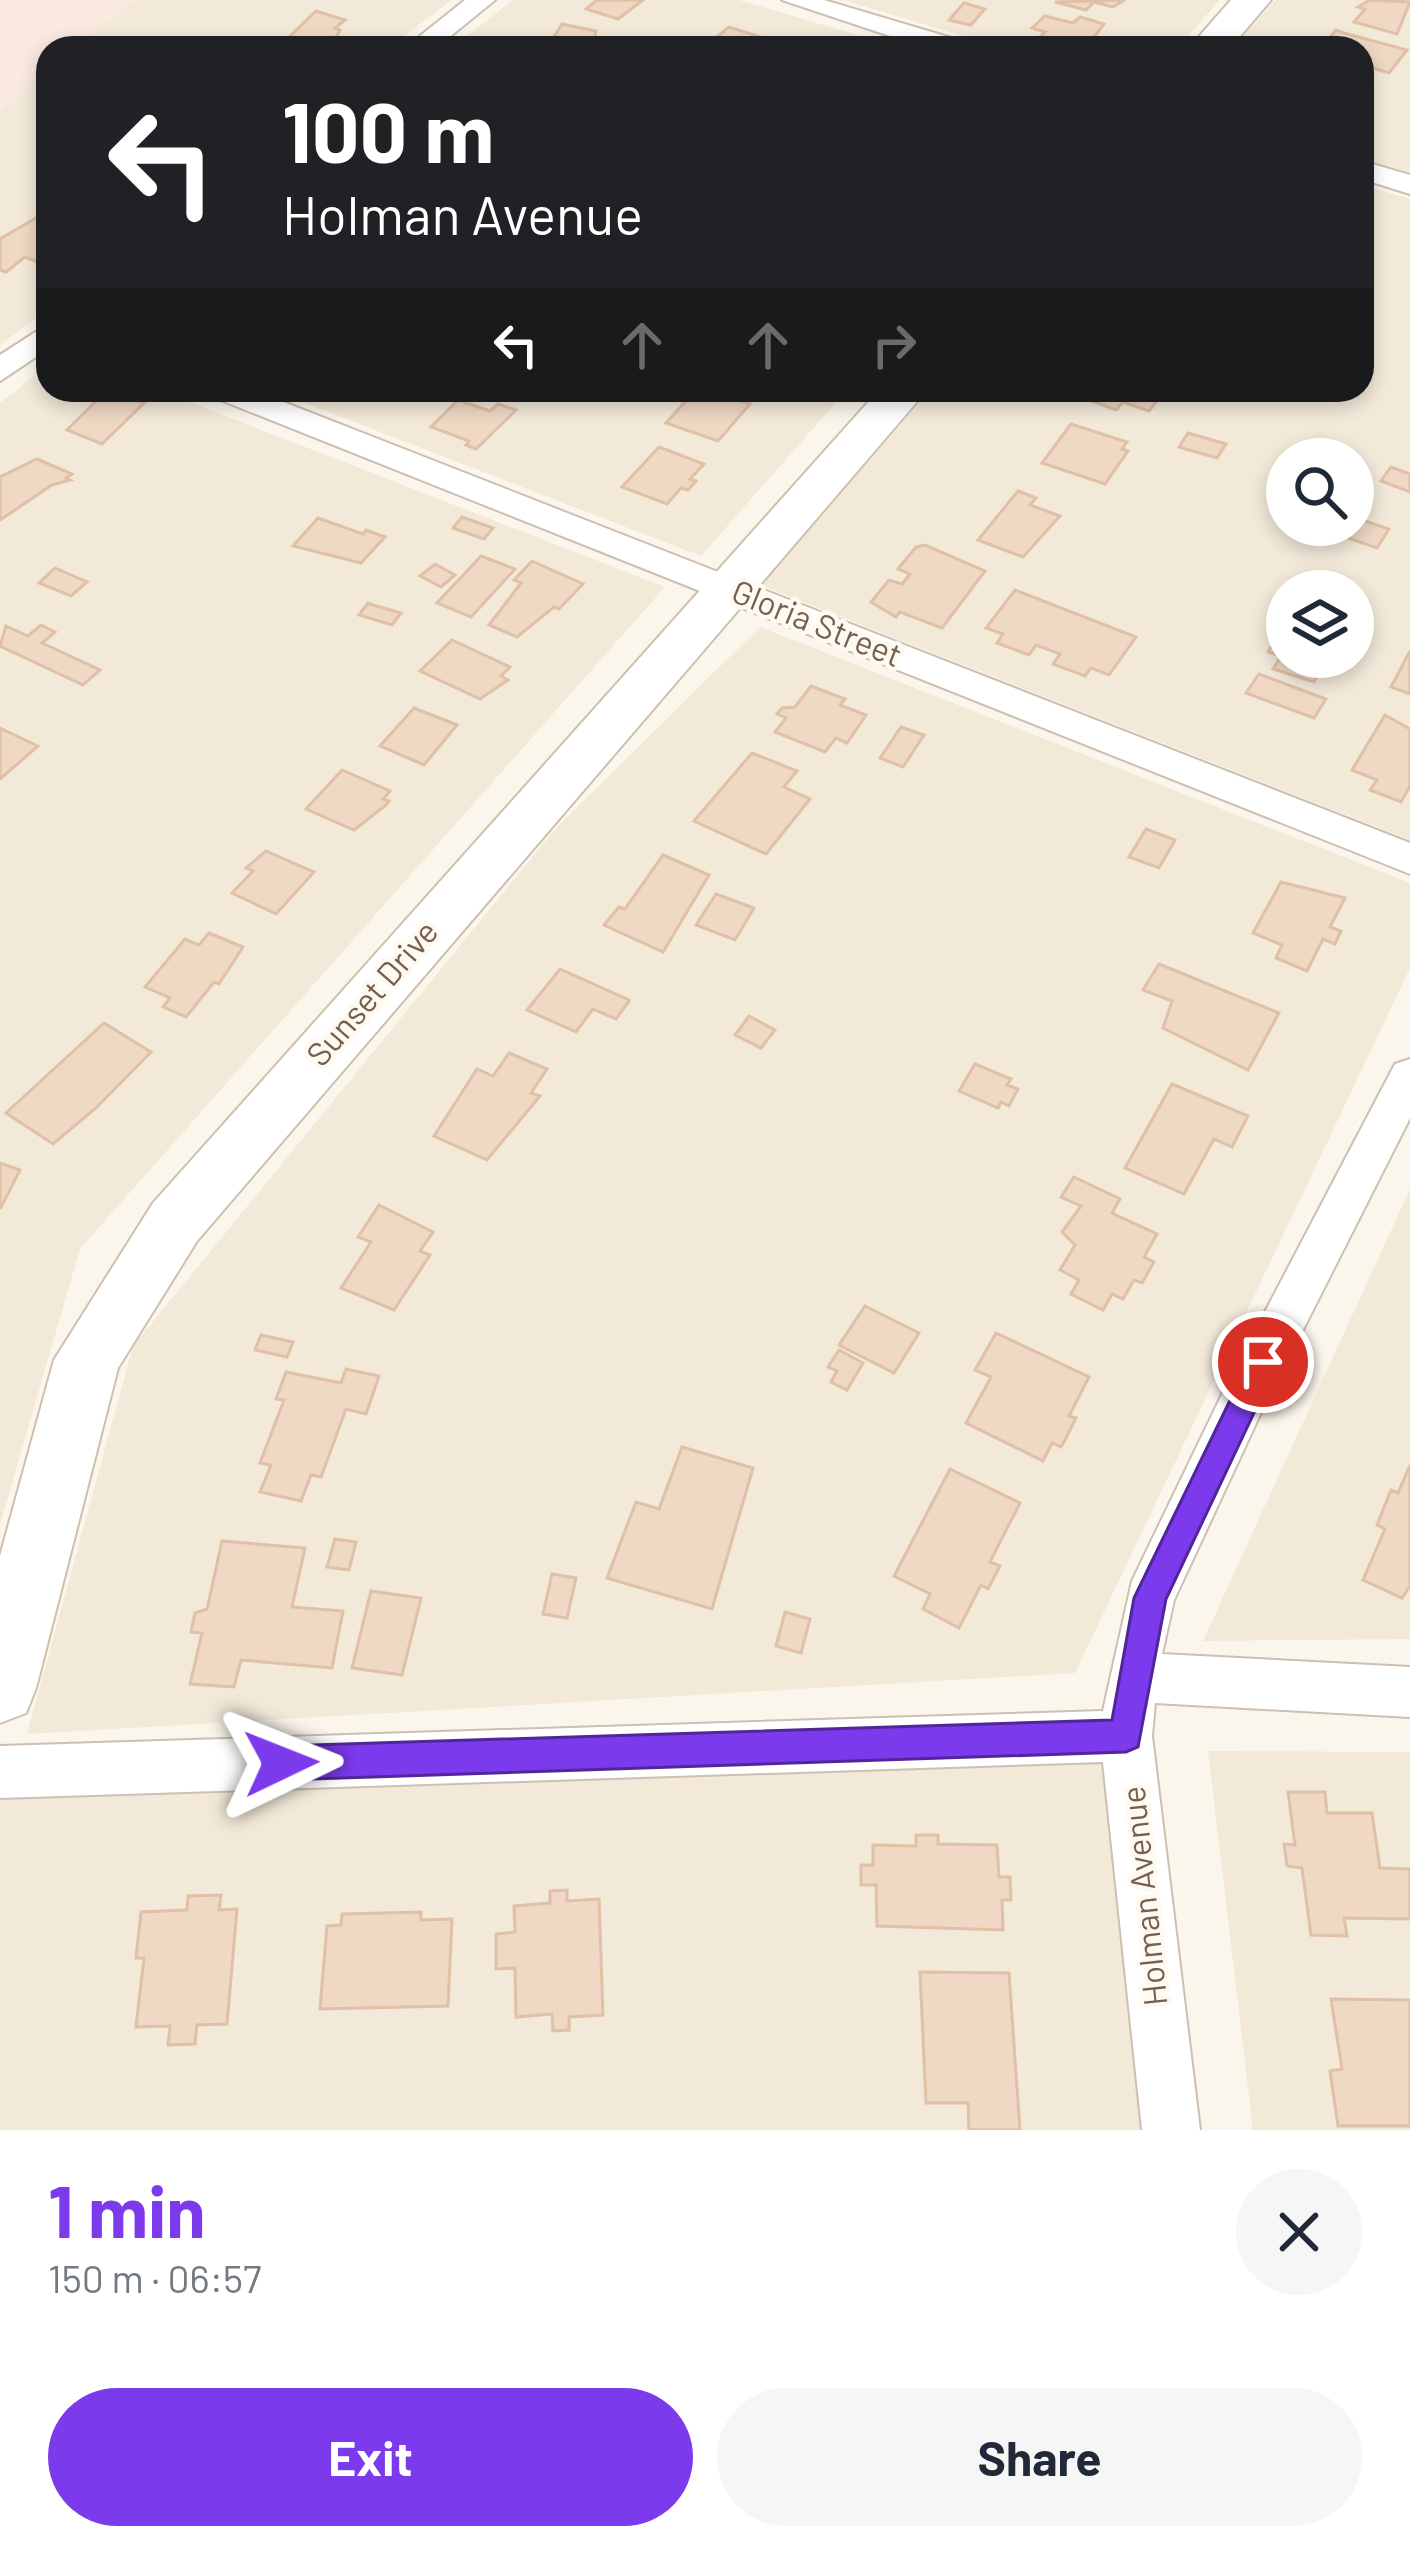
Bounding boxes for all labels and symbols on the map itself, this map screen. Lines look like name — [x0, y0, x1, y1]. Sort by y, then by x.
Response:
street label: Gloria Street — [727, 570, 908, 674]
street label: Sunset Drive — [297, 911, 445, 1073]
pin — [1212, 1311, 1314, 1413]
position arrow — [218, 1700, 344, 1826]
street label: Holman Avenue — [1112, 1784, 1174, 2008]

